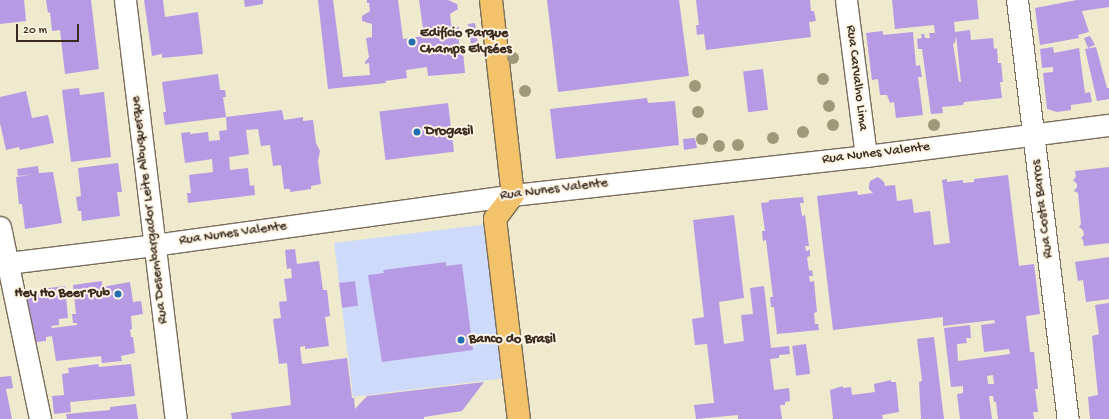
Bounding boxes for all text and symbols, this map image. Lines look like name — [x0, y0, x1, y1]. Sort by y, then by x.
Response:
scale bar — [18, 16, 81, 42]
text: 20 m — [23, 24, 47, 38]
street label: Rua Carvalho Lima — [841, 24, 871, 132]
place label: Edifício Parque Champs Elysées — [420, 26, 512, 58]
marker: Edifício Parque Champs Elysées — [407, 37, 417, 47]
street label: Rua Desembargador Leite Albuquerque — [128, 95, 172, 325]
place label: Drogasil — [425, 124, 473, 140]
marker: Drogasil — [412, 127, 422, 137]
street label: Rua Nunes Valente — [821, 139, 931, 169]
street label: Rua Costa Barros — [1029, 159, 1057, 259]
street label: Rua Nunes Valente — [499, 175, 609, 205]
street label: Rua Nunes Valente — [178, 218, 288, 250]
place label: Hey Ho Beer Pub — [14, 286, 110, 302]
marker: Hey Ho Beer Pub — [113, 289, 123, 299]
place label: Banco do Brasil — [469, 332, 556, 348]
marker: Banco do Brasil — [456, 335, 466, 345]

